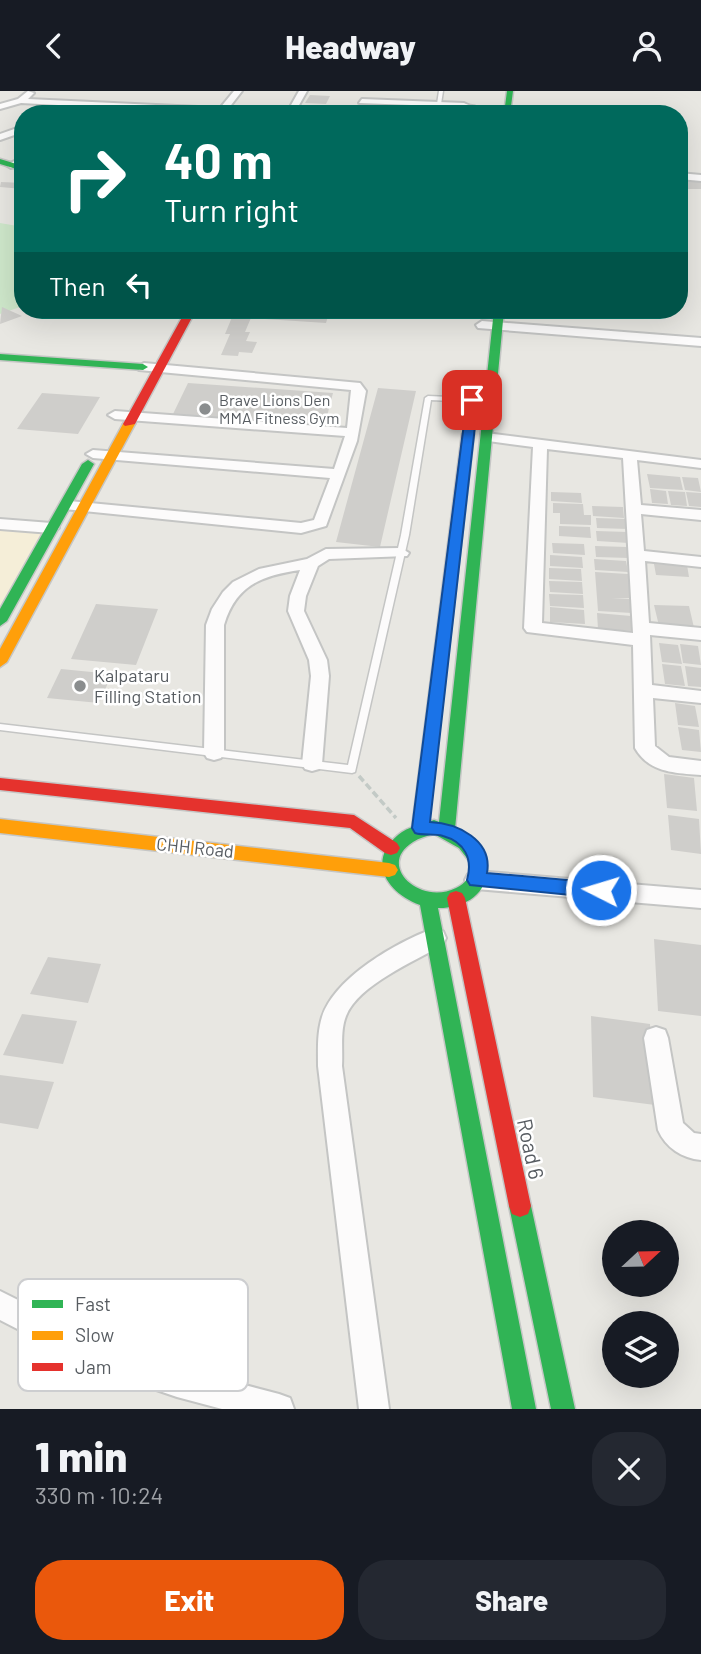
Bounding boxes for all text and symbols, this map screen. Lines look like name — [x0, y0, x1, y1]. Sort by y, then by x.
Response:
icon: back — [35, 27, 73, 65]
text: Headway — [285, 27, 416, 65]
icon: person — [628, 27, 666, 65]
text: 40 m — [164, 130, 272, 189]
icon: right — [49, 133, 140, 224]
text: Turn right — [164, 190, 299, 228]
icon: left — [120, 266, 158, 304]
text: Then — [49, 270, 106, 301]
pin — [442, 370, 502, 430]
icon: arrive — [453, 381, 491, 419]
place label: Brave Lions Den MMA Fitness Gym — [219, 390, 339, 427]
marker: Brave Lions Den MMA Fitness Gym — [197, 401, 213, 417]
place label: Kalpataru Filling Station — [94, 664, 201, 707]
marker: Kalpataru Filling Station — [72, 678, 88, 694]
street label: CHH Road — [155, 832, 235, 862]
position arrow — [564, 853, 638, 927]
street label: Road 6 — [513, 1116, 550, 1181]
north arrow — [602, 1220, 679, 1297]
map controls — [602, 1220, 679, 1388]
legend — [18, 1279, 248, 1391]
text: Fast — [75, 1292, 111, 1315]
button: layers — [602, 1311, 679, 1388]
text: Slow — [75, 1323, 114, 1346]
text: Jam — [75, 1355, 111, 1378]
text: 1 min — [35, 1430, 127, 1480]
button: close — [592, 1432, 666, 1506]
text: 330 m · 10:24 — [35, 1481, 163, 1509]
button: Exit — [35, 1560, 344, 1640]
button: Share — [358, 1560, 666, 1640]

